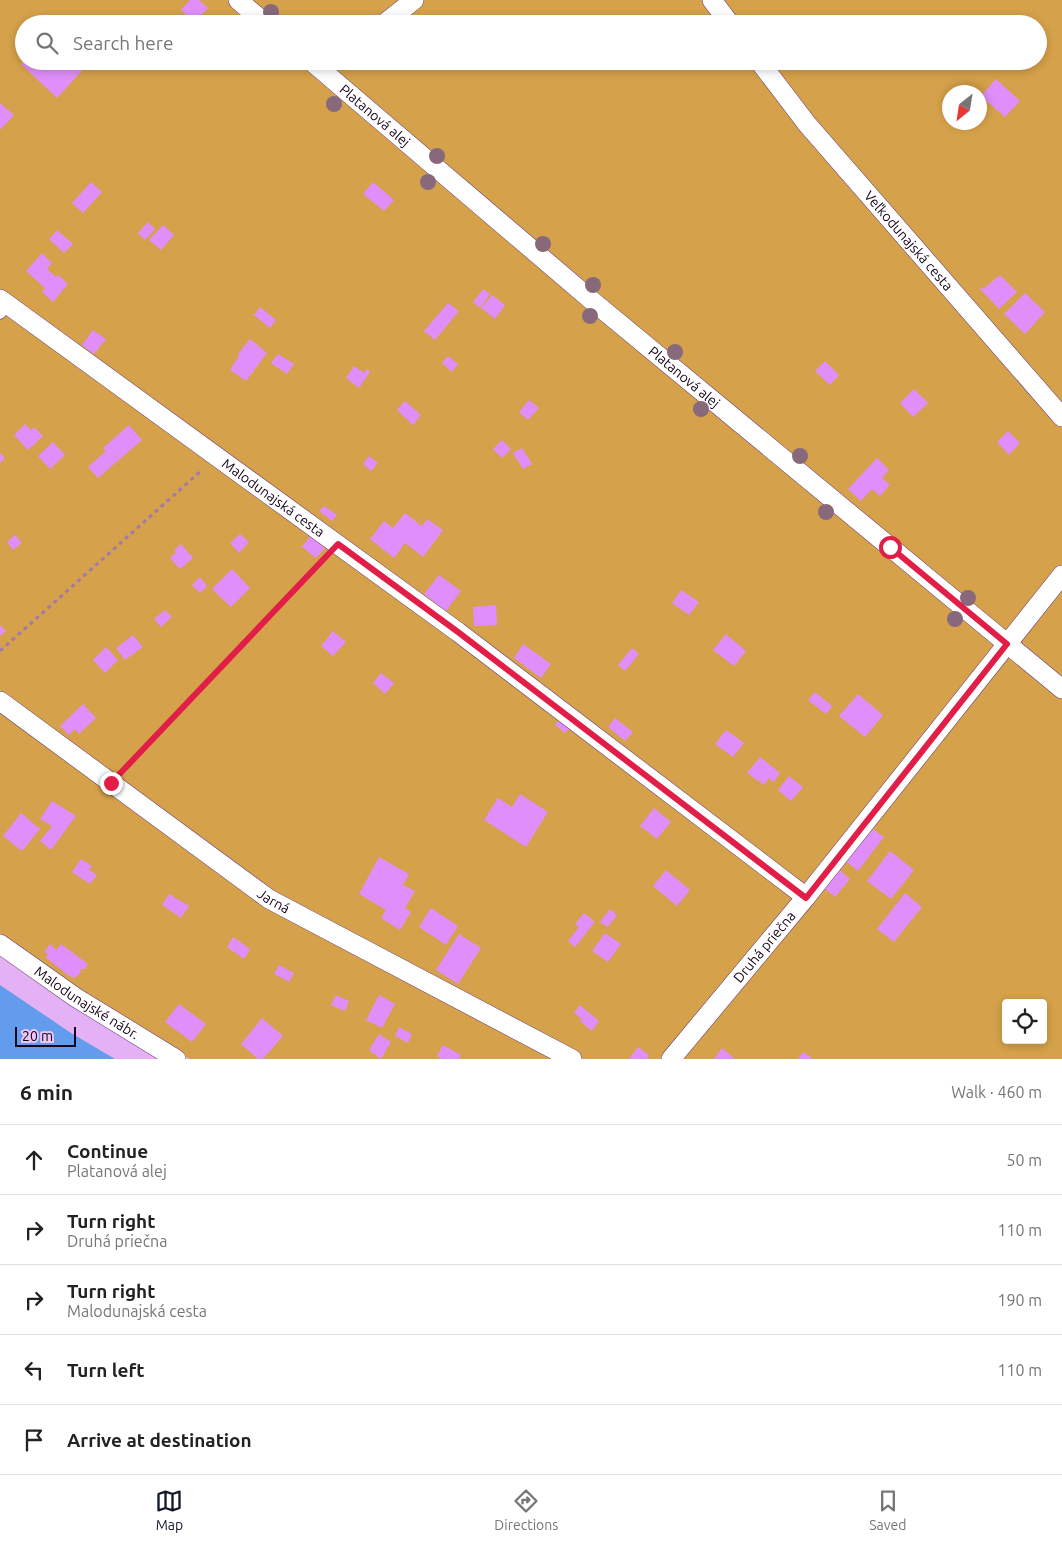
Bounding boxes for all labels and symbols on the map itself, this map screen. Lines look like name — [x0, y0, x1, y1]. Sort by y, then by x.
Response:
street label: Platanová alej — [336, 81, 413, 150]
north arrow — [942, 85, 987, 130]
street label: Veľkodunajská cesta — [861, 188, 956, 294]
street label: Platanová alej — [645, 343, 723, 411]
street label: Malodunajská cesta — [219, 455, 328, 540]
route start — [879, 536, 902, 559]
route end — [100, 772, 123, 795]
street label: Jarná — [254, 885, 292, 916]
street label: Druhá priečna — [730, 908, 799, 986]
street label: Malodunajské nábr. — [32, 963, 142, 1042]
scale bar — [15, 1024, 76, 1047]

